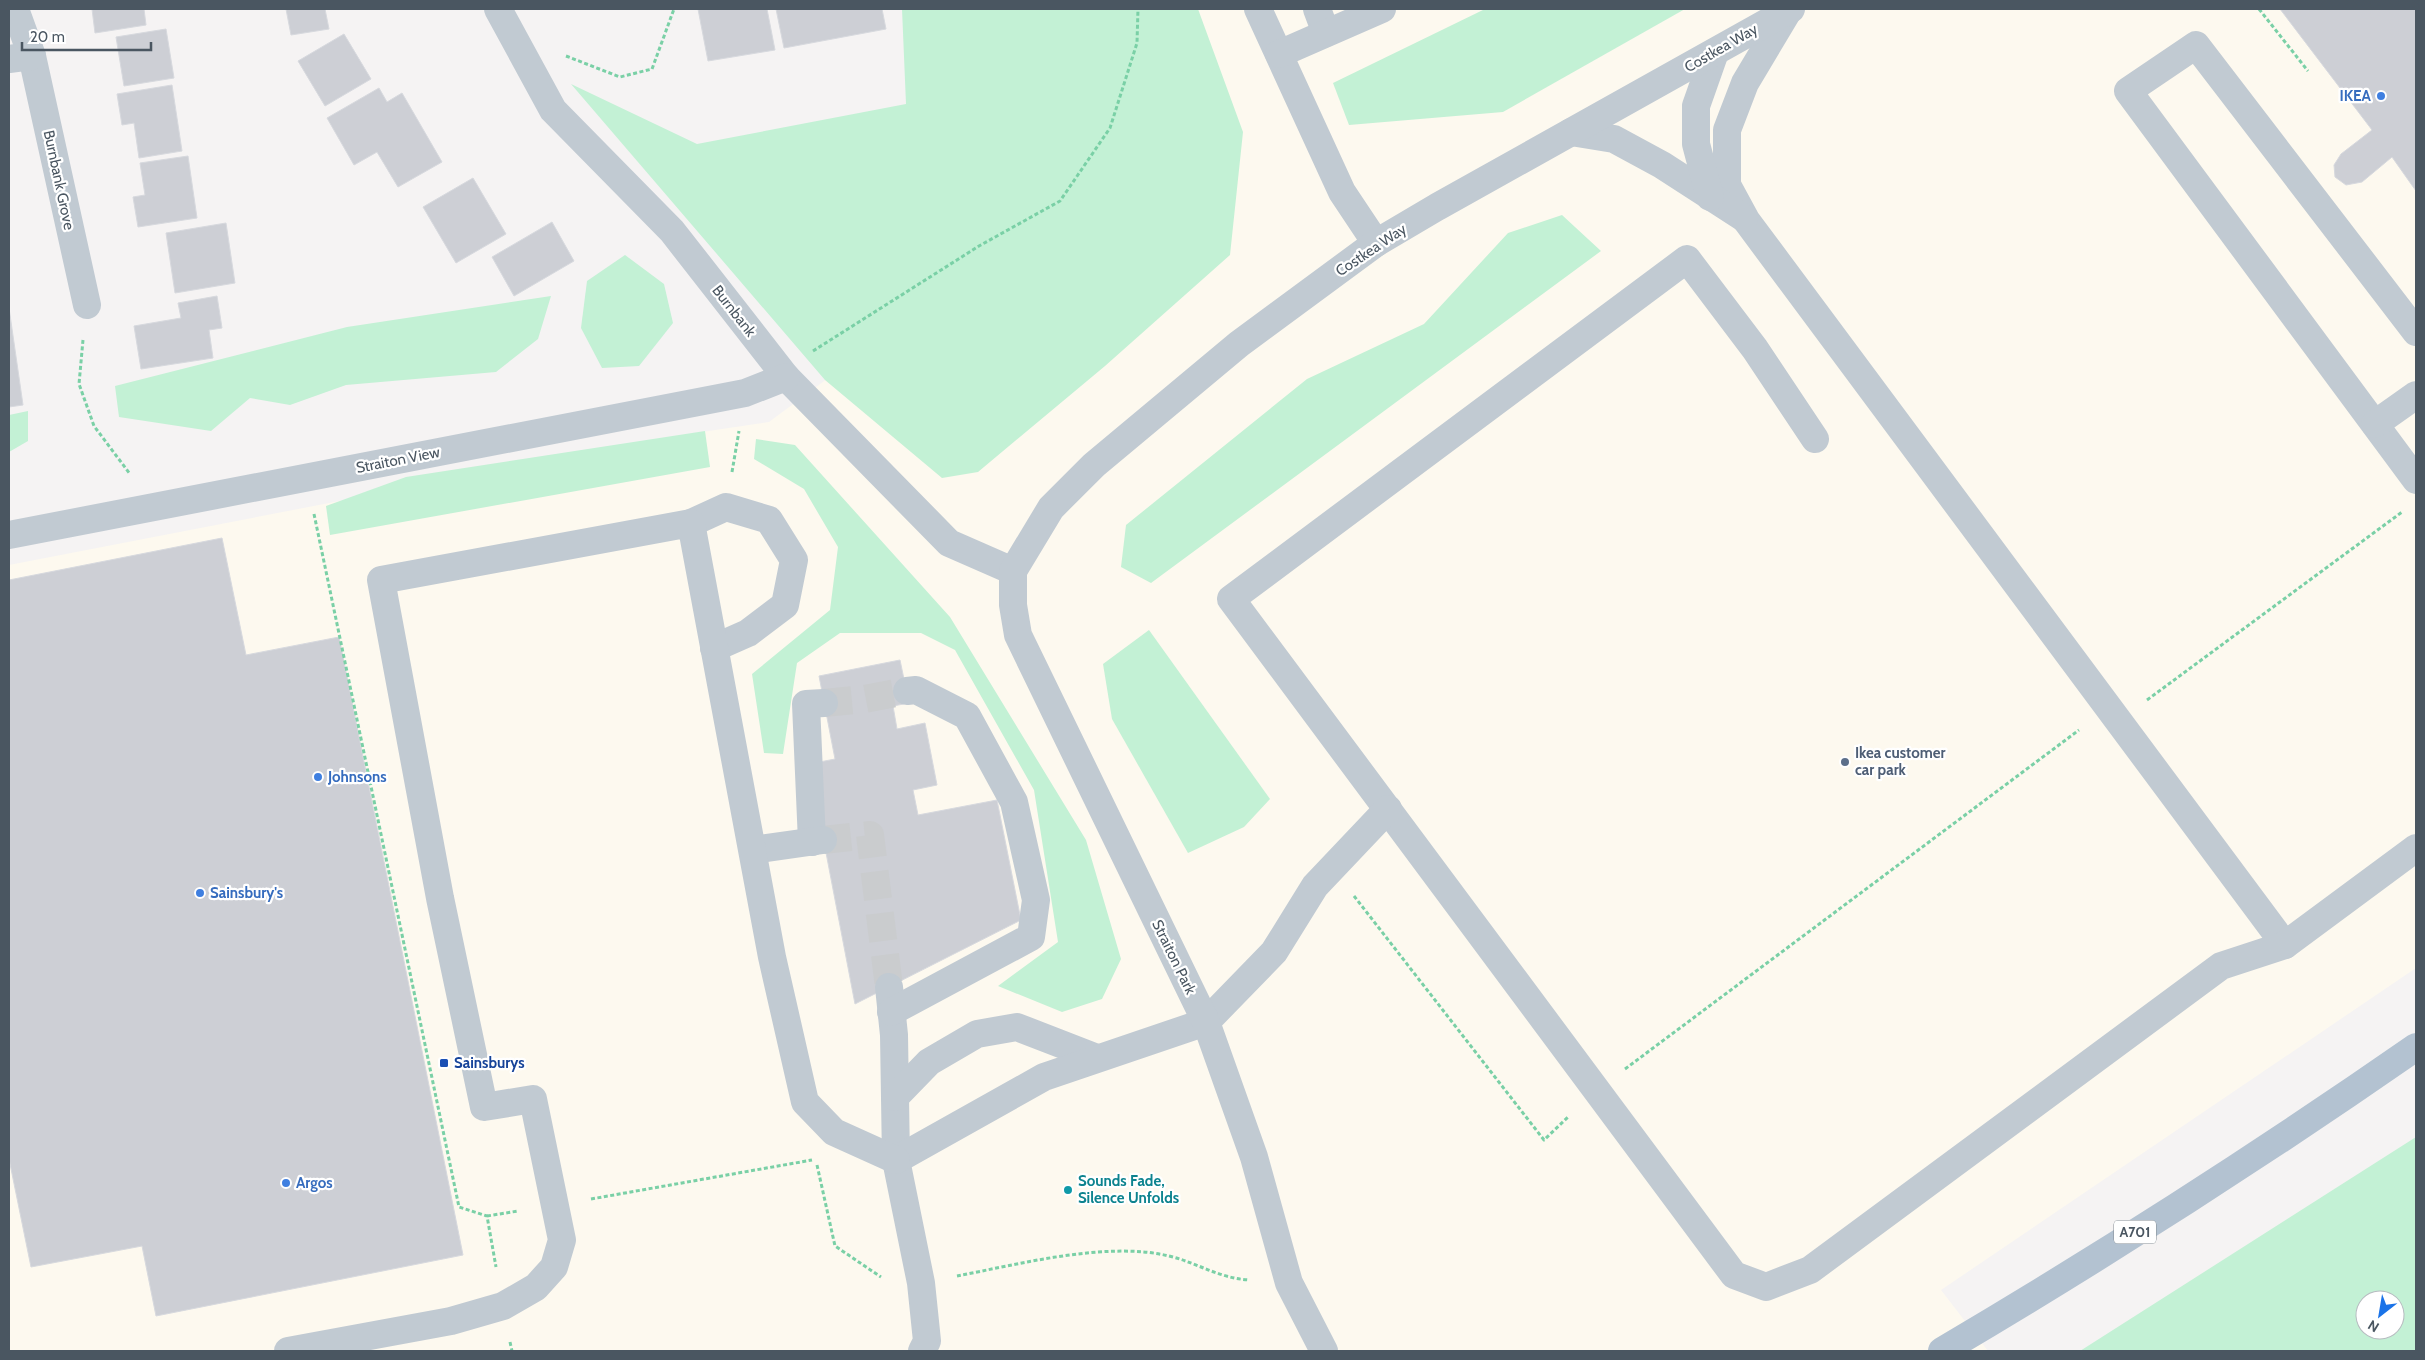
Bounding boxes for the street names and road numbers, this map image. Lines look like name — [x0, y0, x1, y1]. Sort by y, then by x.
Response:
street label: Costkea Way — [1681, 20, 1761, 76]
street label: Burnbank Grove — [40, 129, 78, 232]
street label: Costkea Way — [1332, 220, 1410, 280]
street label: Burnbank — [708, 282, 760, 341]
street label: Straiton View — [354, 443, 442, 477]
street label: Straiton Park — [1148, 917, 1200, 997]
road number: A701 — [2114, 1220, 2156, 1244]

